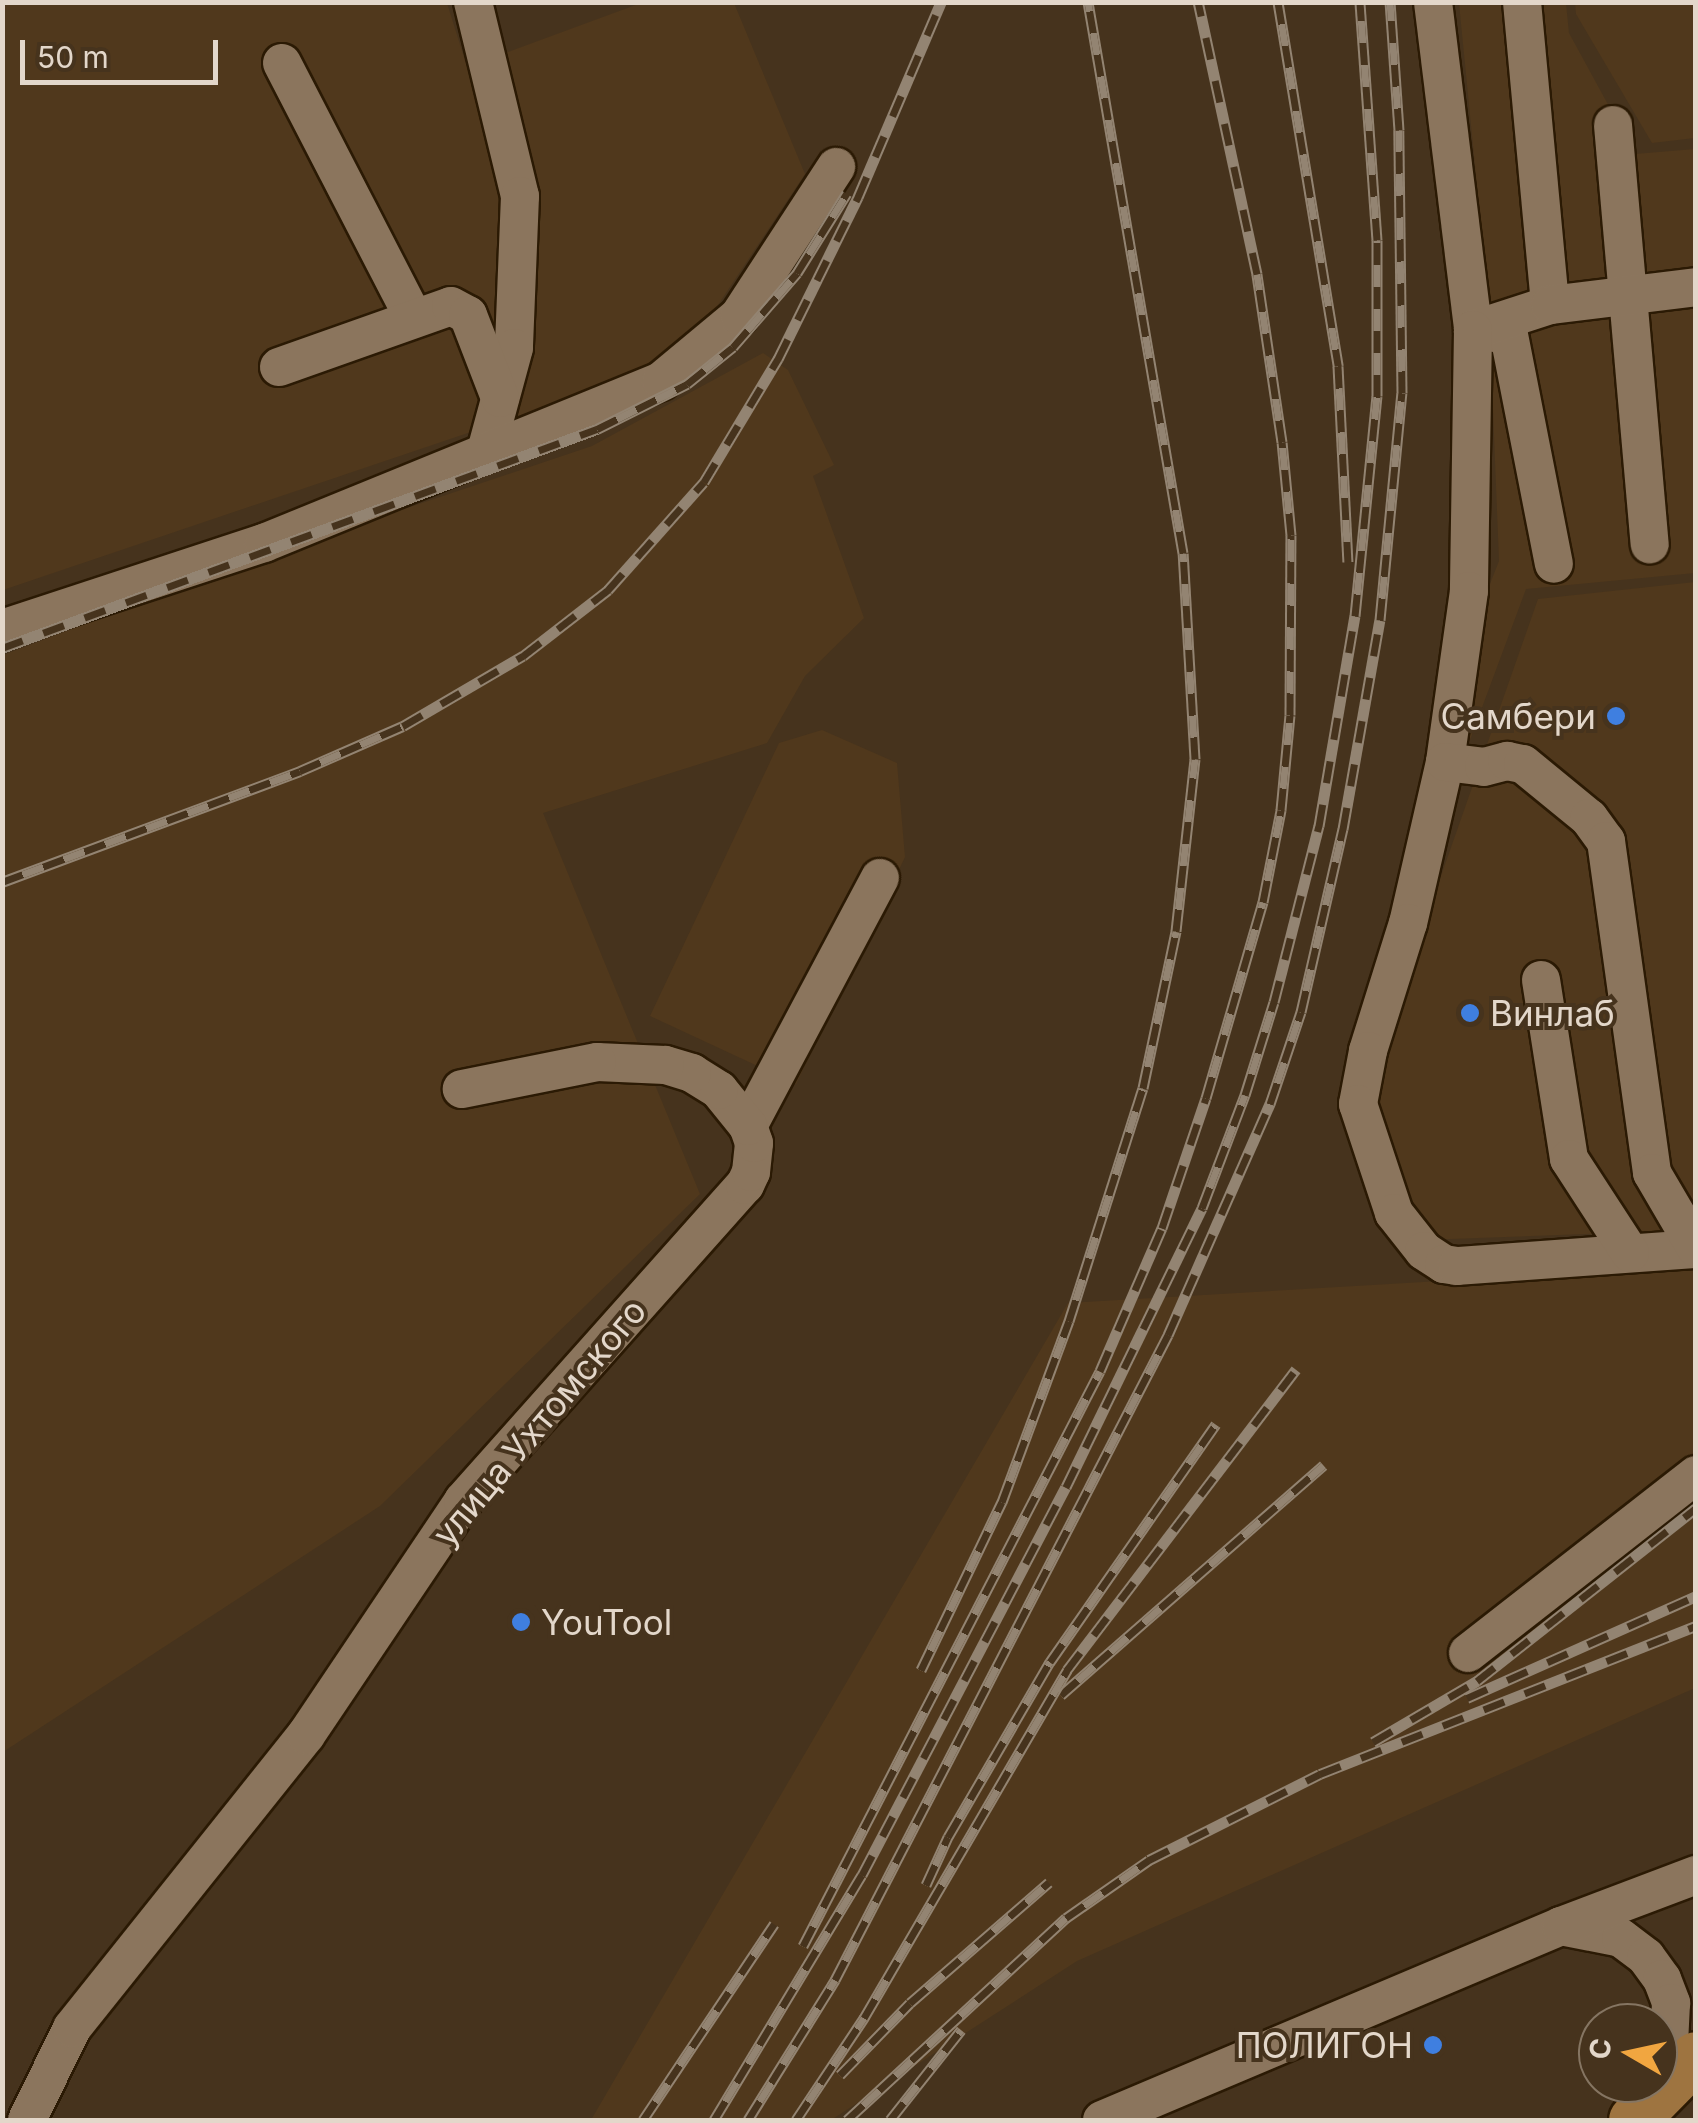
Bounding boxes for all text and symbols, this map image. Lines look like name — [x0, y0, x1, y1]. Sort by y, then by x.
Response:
scale bar — [25, 20, 222, 82]
text: 50 m — [37, 39, 109, 75]
place label: Самбери — [1441, 695, 1596, 737]
marker: Самбери — [1605, 705, 1627, 727]
place label: Винлаб — [1490, 992, 1615, 1034]
marker: Винлаб — [1459, 1002, 1481, 1024]
street label: улица Ухтомского — [423, 1290, 655, 1554]
place label: YouTool — [541, 1601, 672, 1643]
marker: YouTool — [510, 1611, 532, 1633]
north arrow — [1578, 2003, 1678, 2103]
place label: ПОЛИГОН — [1236, 2024, 1413, 2066]
marker: ПОЛИГОН — [1422, 2034, 1444, 2056]
text: С — [1582, 2036, 1619, 2062]

